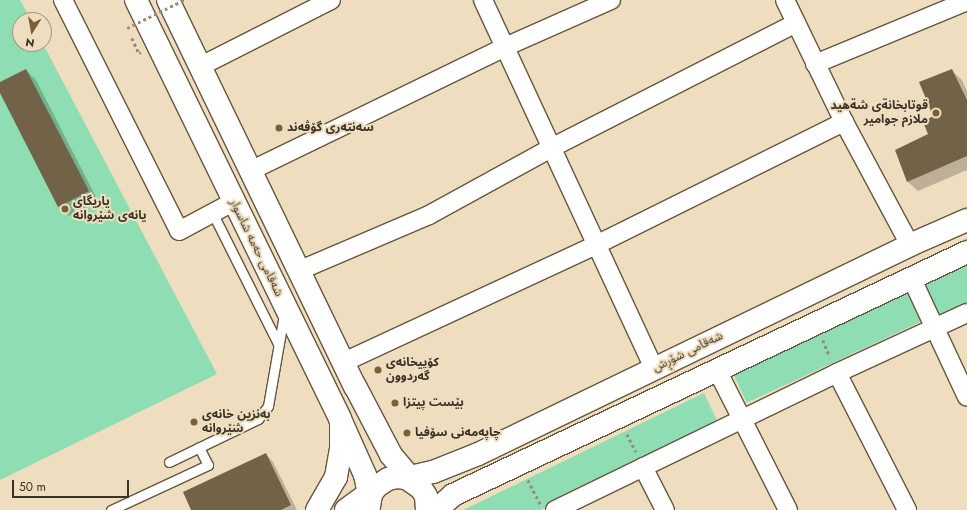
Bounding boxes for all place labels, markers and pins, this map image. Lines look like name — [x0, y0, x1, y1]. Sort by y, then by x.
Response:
place label: قوتابخانةى شةهيد ملازم جوامير — [831, 99, 928, 127]
marker: قوتابخانةى شةهيد ملازم جوامير — [931, 108, 941, 118]
place label: سەنتەری گۆڤەند — [287, 121, 374, 135]
marker: سەنتەری گۆڤەند — [274, 123, 284, 133]
place label: یاریگای یانەی شێروانە — [73, 195, 146, 223]
marker: یاریگای یانەی شێروانە — [60, 204, 70, 214]
place label: کۆپیخانەی گەردوون — [386, 356, 439, 384]
marker: کۆپیخانەی گەردوون — [373, 365, 383, 375]
place label: بێست پیتزا — [403, 396, 464, 410]
marker: بێست پیتزا — [390, 398, 400, 408]
place label: بەنزین خانەی شێروانە — [202, 408, 271, 436]
marker: بەنزین خانەی شێروانە — [189, 417, 199, 427]
place label: چاپەمەنی سۆفیا — [415, 426, 500, 440]
marker: چاپەمەنی سۆفیا — [402, 428, 412, 438]

